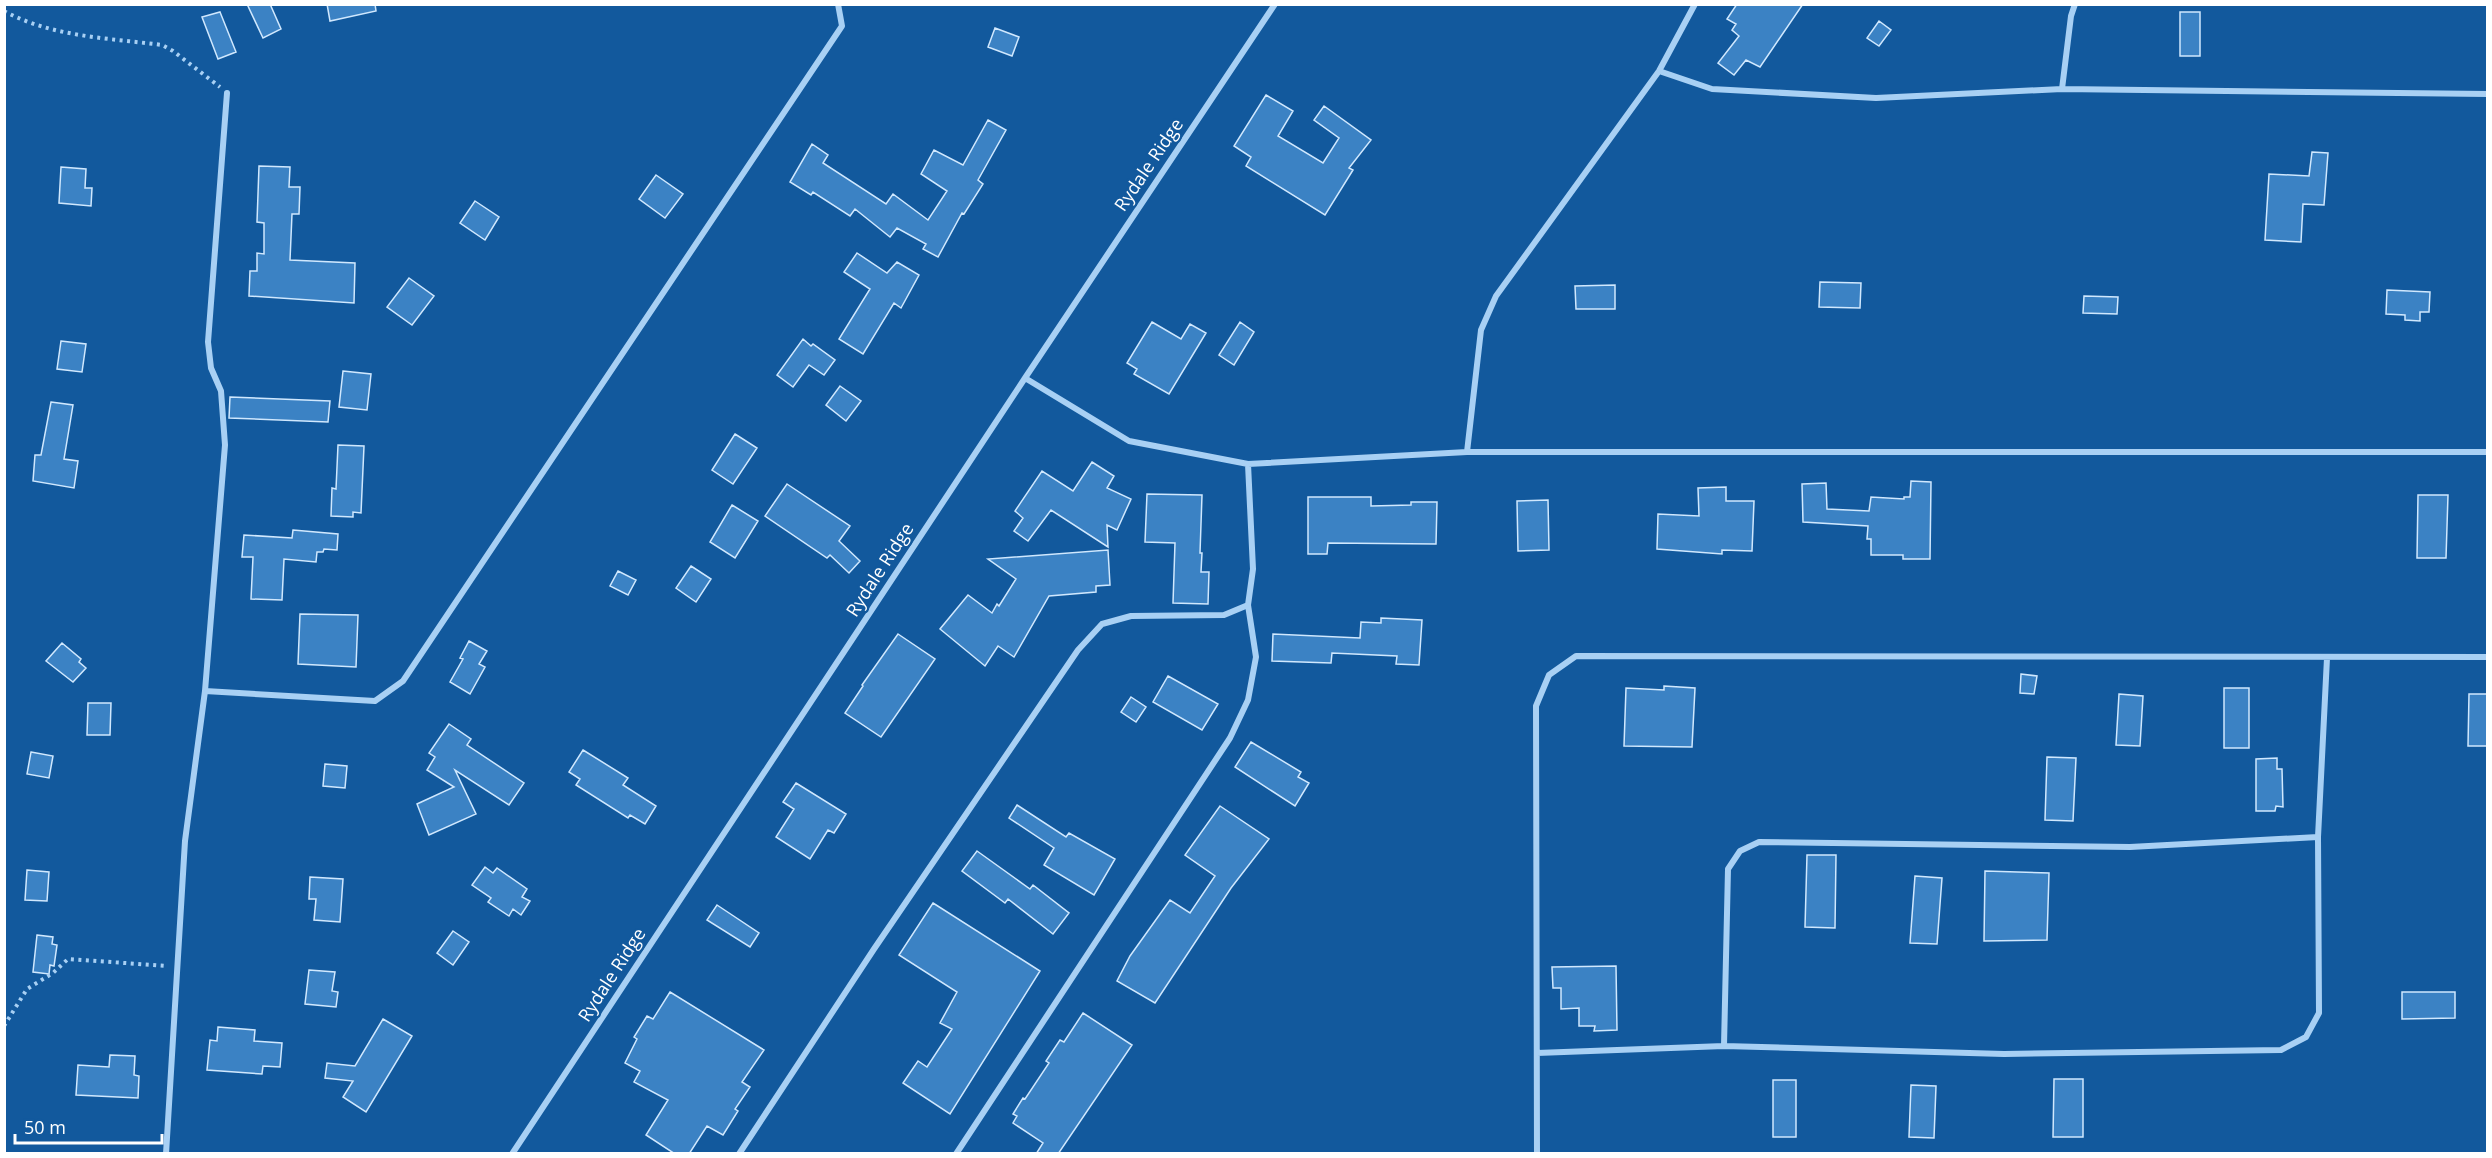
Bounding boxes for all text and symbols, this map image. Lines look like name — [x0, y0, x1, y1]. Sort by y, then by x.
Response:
street label: Rydale Ridge — [1108, 113, 1188, 216]
street label: Rydale Ridge — [840, 518, 918, 621]
street label: Rydale Ridge — [572, 923, 650, 1026]
scale bar — [15, 1107, 162, 1145]
text: 50 m — [24, 1115, 66, 1139]

